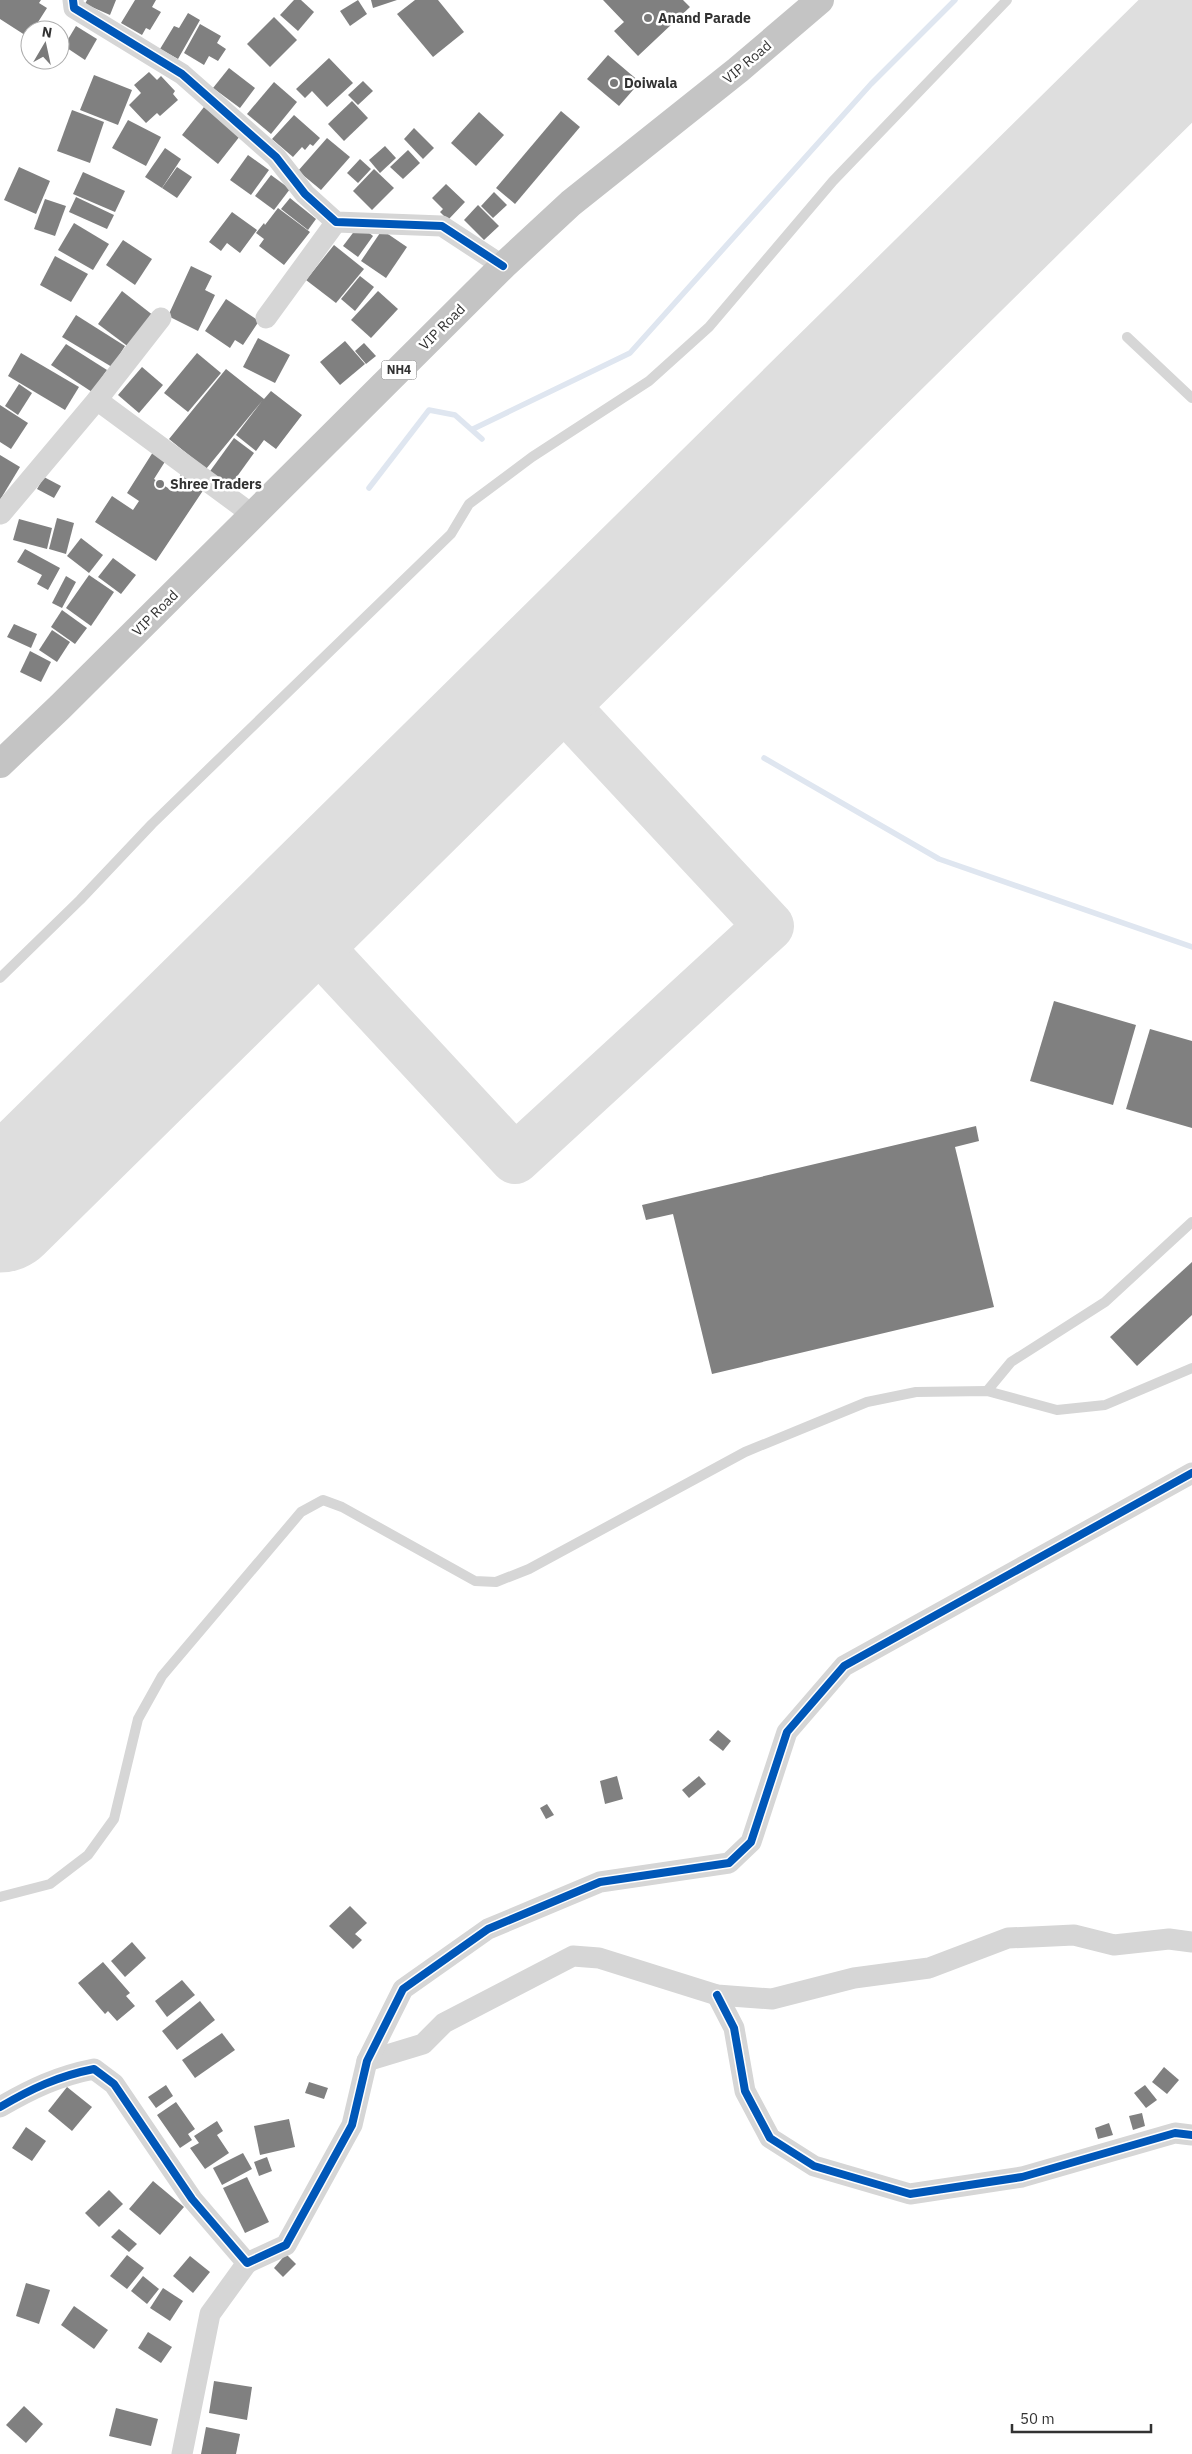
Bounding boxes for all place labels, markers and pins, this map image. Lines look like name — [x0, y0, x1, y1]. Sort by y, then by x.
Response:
place label: Anand Parade — [658, 9, 751, 27]
marker: Anand Parade — [642, 12, 654, 24]
place label: Doiwala — [624, 74, 677, 92]
marker: Doiwala — [608, 77, 620, 89]
place label: Shree Traders — [170, 475, 262, 493]
marker: Shree Traders — [154, 478, 166, 490]

